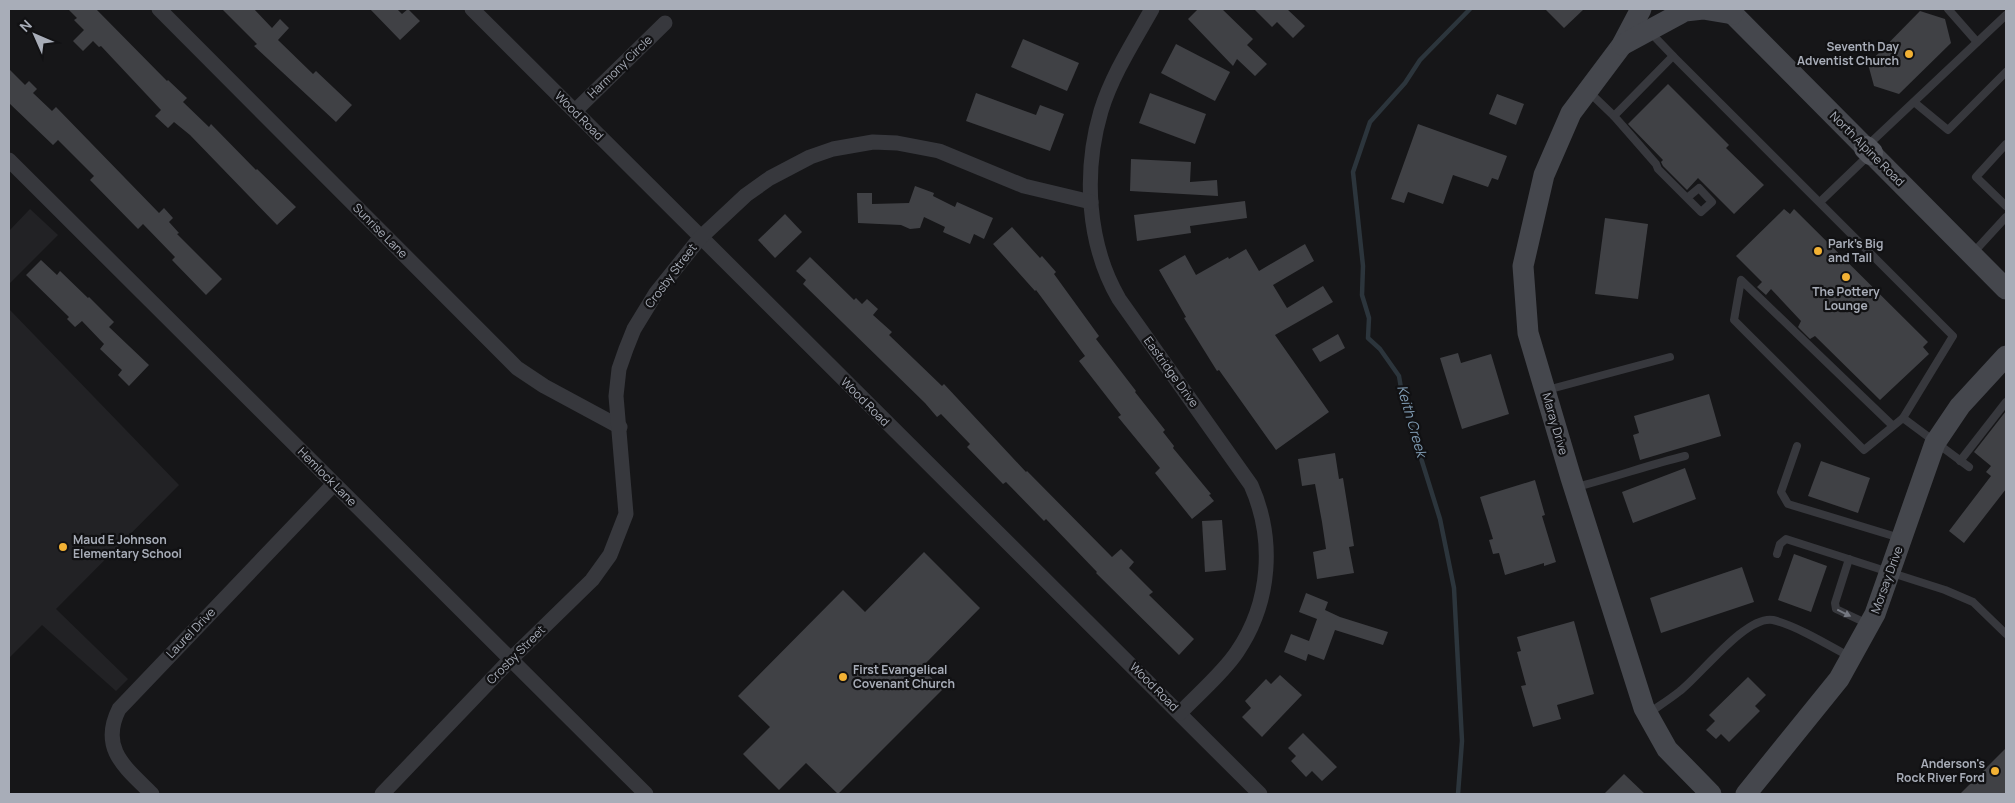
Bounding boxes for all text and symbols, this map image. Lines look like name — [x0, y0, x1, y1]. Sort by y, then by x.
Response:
north arrow — [10, 10, 60, 60]
text: N — [15, 15, 36, 36]
street label: Harmony Circle — [584, 31, 656, 102]
place label: Seventh Day Adventist Church — [1797, 38, 1899, 69]
marker: Seventh Day Adventist Church — [1903, 48, 1915, 60]
street label: Wood Road — [551, 87, 608, 144]
street label: North Alpine Road — [1826, 108, 1908, 190]
street label: Sunrise Lane — [349, 199, 412, 262]
place label: Park's Big and Tall — [1828, 235, 1883, 266]
street label: Crosby Street — [641, 240, 701, 312]
marker: Park's Big and Tall — [1812, 245, 1824, 257]
marker: The Pottery Lounge — [1840, 271, 1852, 283]
place label: The Pottery Lounge — [1812, 283, 1880, 314]
street label: Eastridge Drive — [1140, 333, 1203, 410]
street label: Wood Road — [837, 373, 894, 430]
water label: Keith Creek — [1393, 383, 1432, 461]
street label: Maray Drive — [1538, 391, 1572, 457]
street label: Hemlock Lane — [294, 443, 361, 510]
place label: Maud E Johnson Elementary School — [73, 531, 182, 562]
marker: Maud E Johnson Elementary School — [57, 541, 69, 553]
street label: Morsay Drive — [1866, 544, 1907, 616]
street label: Laurel Drive — [162, 604, 219, 662]
one-way arrow — [1837, 609, 1852, 617]
street label: Crosby Street — [482, 621, 549, 688]
street label: Wood Road — [1126, 658, 1183, 715]
place label: First Evangelical Covenant Church — [853, 661, 955, 692]
marker: First Evangelical Covenant Church — [837, 671, 849, 683]
place label: Anderson's Rock River Ford — [1896, 755, 1986, 786]
marker: Anderson's Rock River Ford — [1989, 765, 2001, 777]

